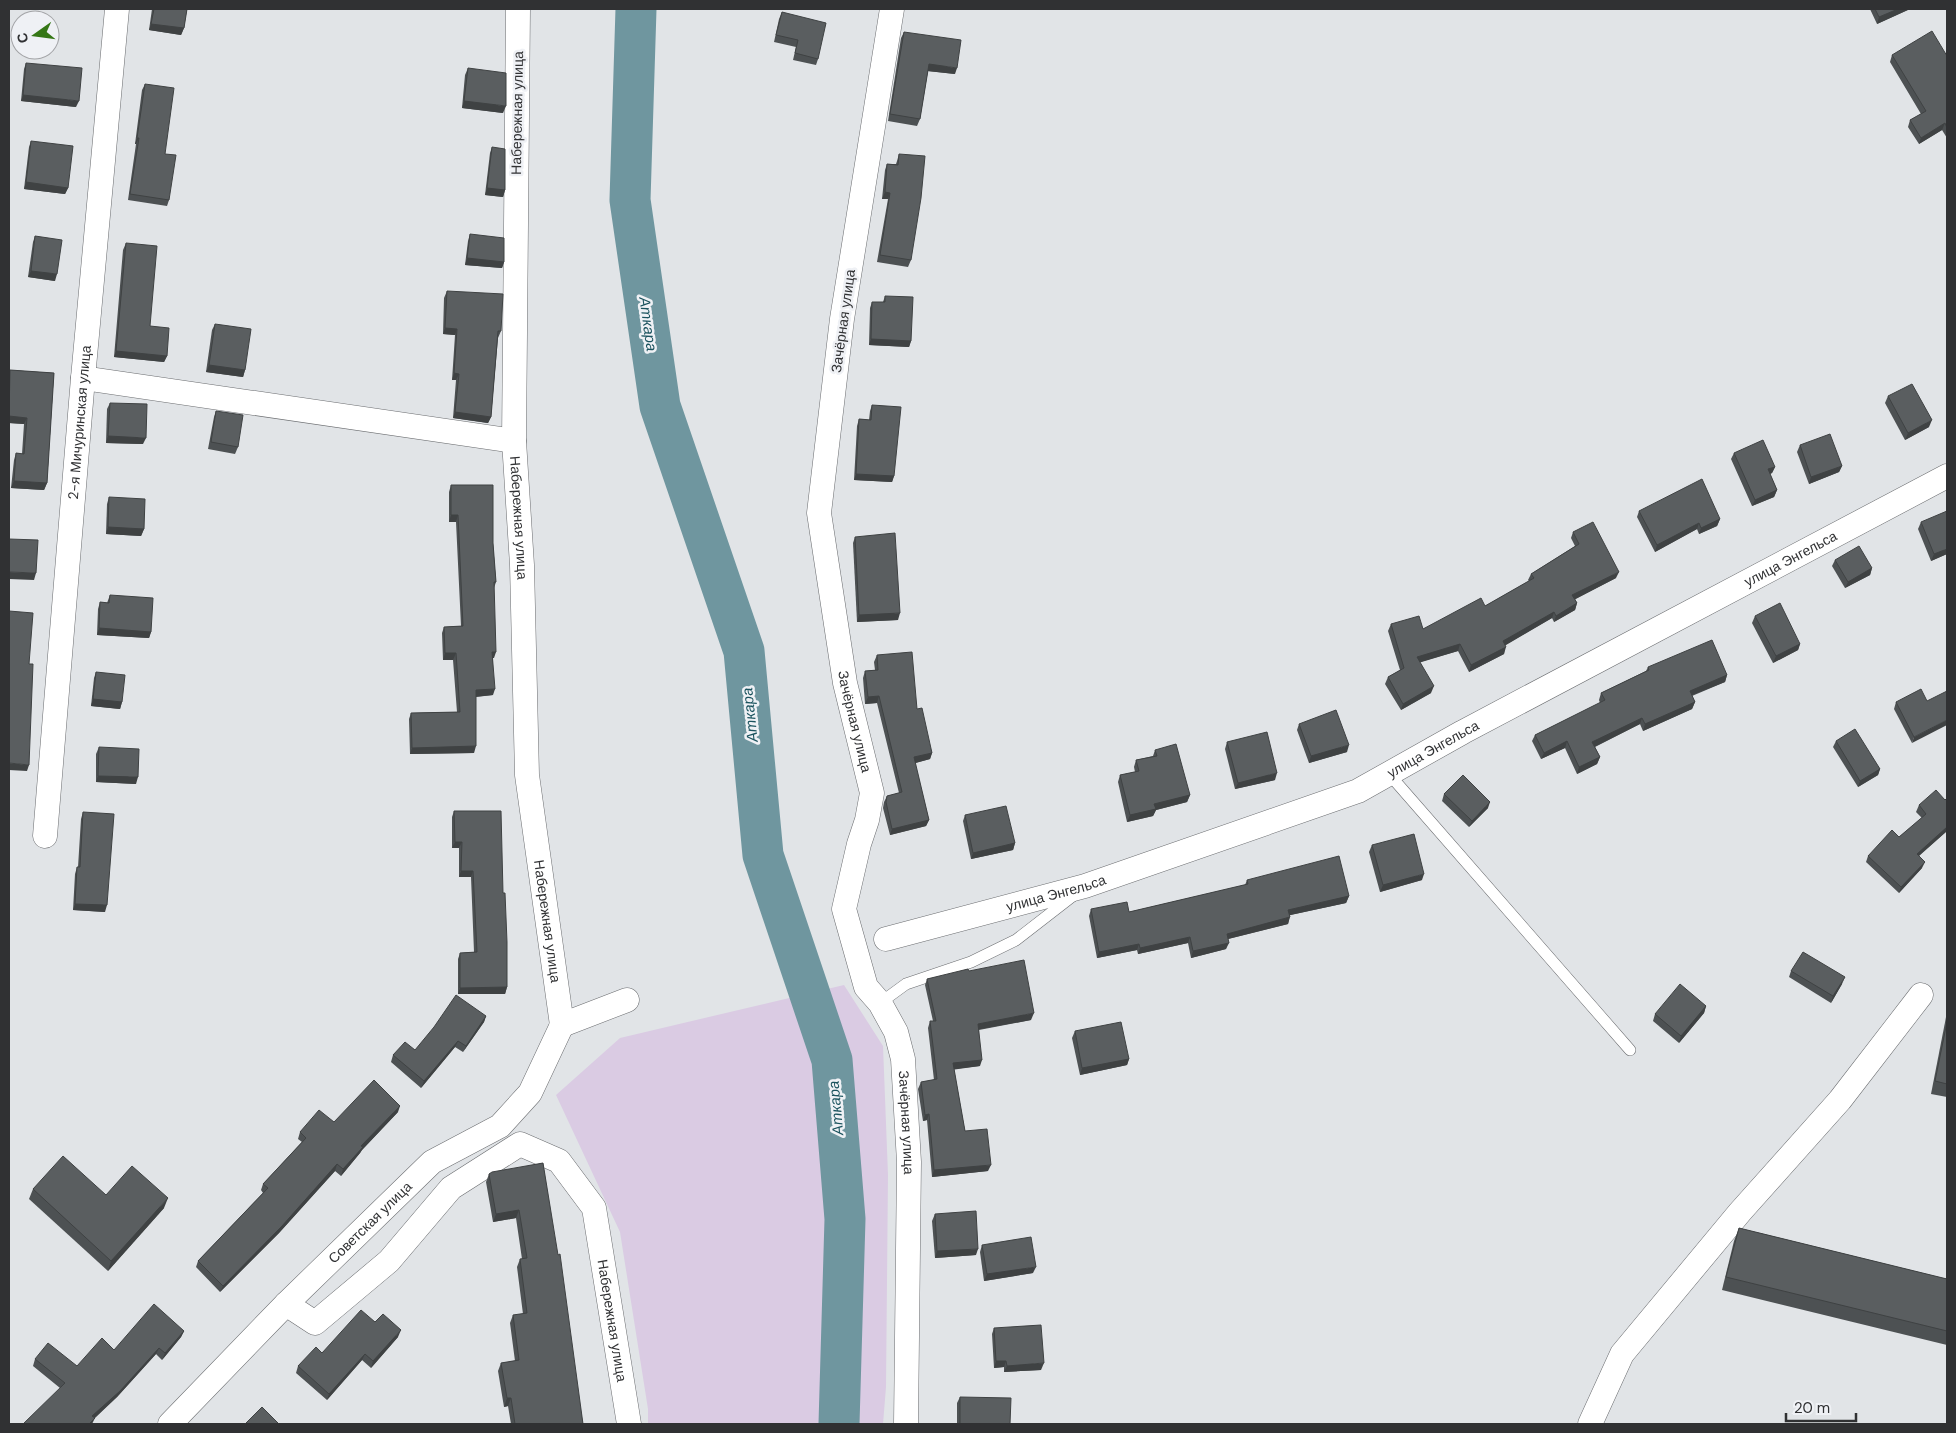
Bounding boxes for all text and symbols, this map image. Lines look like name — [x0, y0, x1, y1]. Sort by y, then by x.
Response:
north arrow — [10, 10, 60, 60]
text: С — [12, 31, 32, 45]
street label: Набережная улица — [507, 51, 527, 175]
street label: Зачёрная улица — [827, 268, 859, 374]
water label: Аткара — [634, 295, 662, 352]
street label: 2-я Мичуринская улица — [64, 344, 95, 500]
street label: Набережная улица — [506, 455, 531, 580]
street label: улица Энгельса — [1741, 527, 1840, 591]
street label: Зачёрная улица — [834, 669, 876, 774]
water label: Аткара — [737, 687, 763, 744]
street label: улица Энгельса — [1384, 716, 1482, 782]
street label: Набережная улица — [530, 859, 565, 984]
street label: улица Энгельса — [1004, 870, 1108, 916]
street label: Зачёрная улица — [895, 1070, 918, 1175]
water label: Аткара — [824, 1080, 848, 1137]
street label: Советская улица — [324, 1177, 416, 1267]
street label: Набережная улица — [593, 1258, 631, 1383]
scale bar — [1786, 1390, 1856, 1422]
text: 20 m — [1794, 1398, 1830, 1418]

